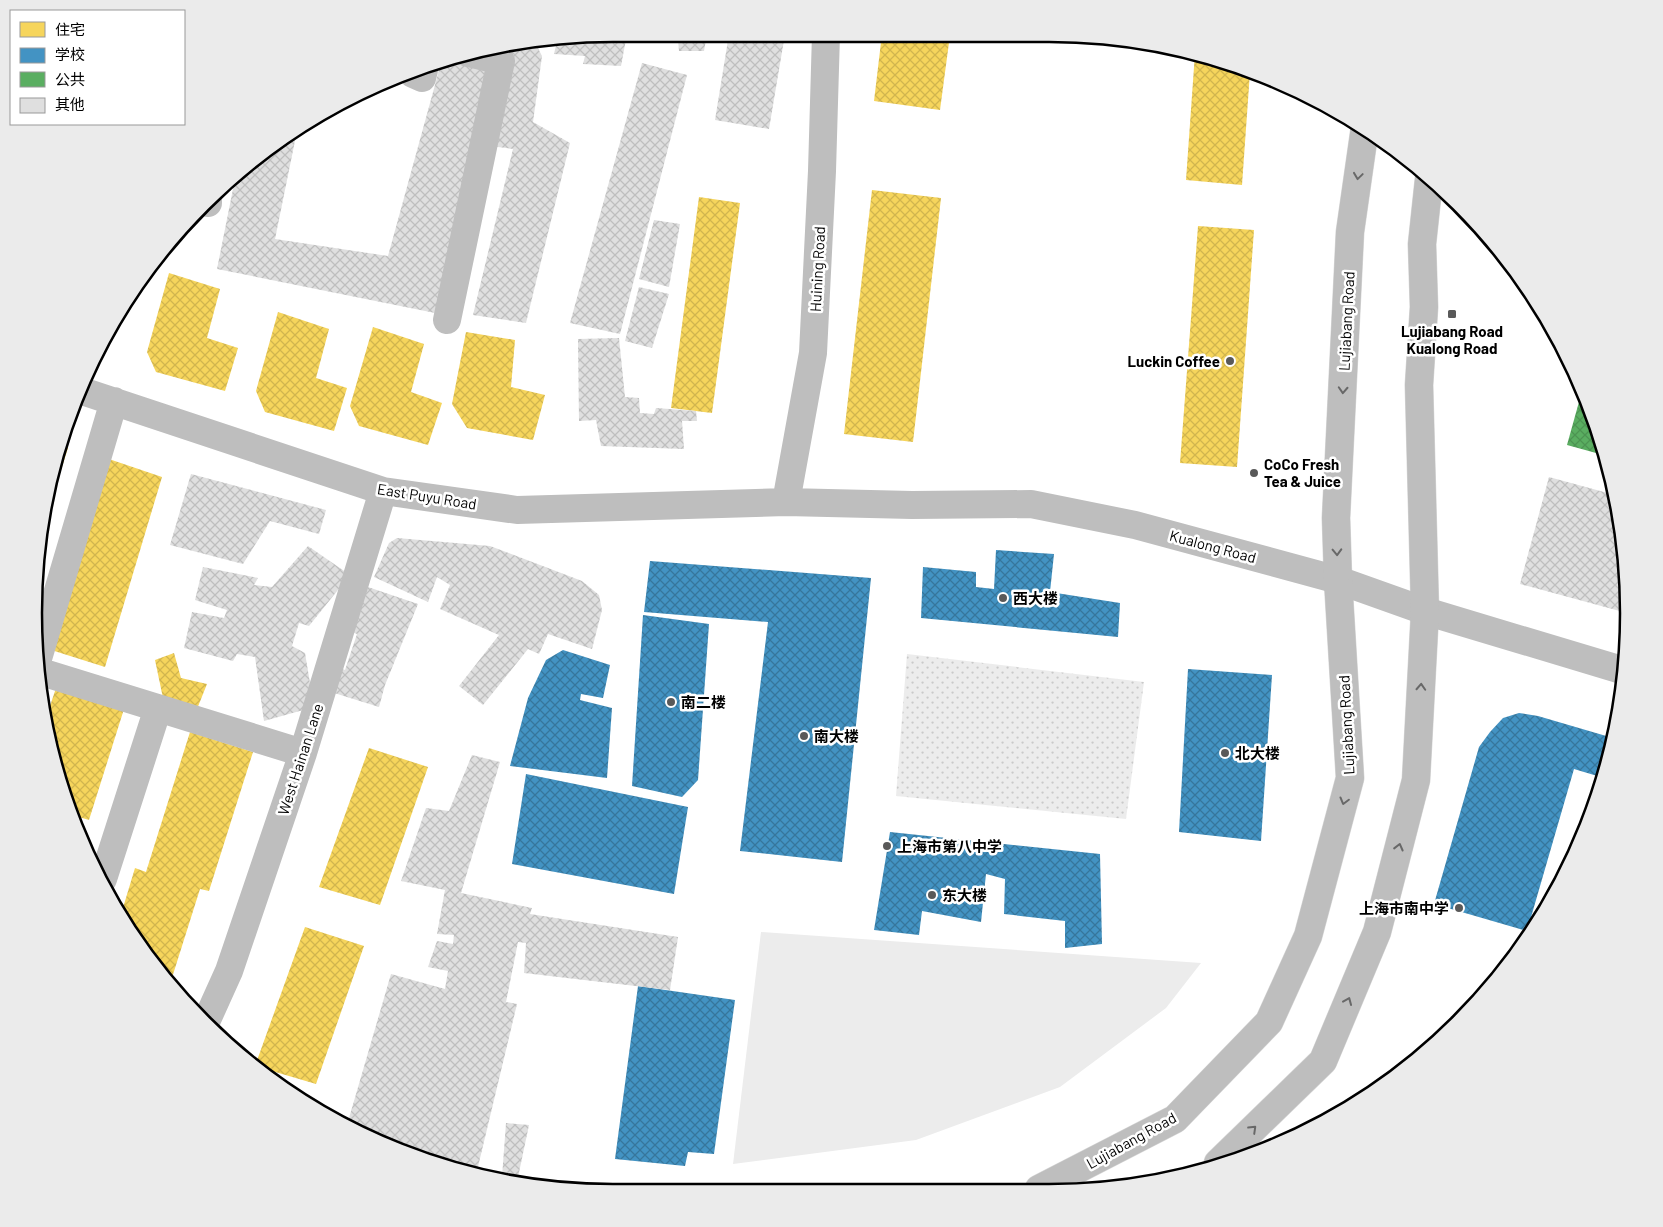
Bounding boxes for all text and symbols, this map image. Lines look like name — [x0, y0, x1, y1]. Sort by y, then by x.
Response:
legend — [10, 10, 185, 125]
text: 住宅 — [55, 20, 85, 38]
text: 学校 — [55, 45, 85, 63]
text: 公共 — [55, 70, 85, 88]
text: 其他 — [55, 95, 85, 113]
one-way arrow — [1353, 172, 1364, 180]
street label: Huining Road — [806, 226, 828, 312]
street label: Lujiabang Road — [1334, 271, 1358, 371]
marker: Lujiabang Road Kualong Road — [1446, 308, 1458, 320]
place label: Lujiabang Road Kualong Road — [1401, 322, 1503, 357]
place label: Luckin Coffee — [1127, 352, 1220, 370]
marker: Luckin Coffee — [1224, 355, 1236, 367]
one-way arrow — [1337, 386, 1348, 394]
place label: CoCo Fresh Tea & Juice — [1264, 455, 1341, 490]
marker: CoCo Fresh Tea & Juice — [1248, 467, 1260, 479]
street label: East Puyu Road — [376, 479, 478, 513]
street label: Kualong Road — [1168, 526, 1258, 566]
one-way arrow — [1332, 549, 1343, 557]
place label: 西大楼 — [1013, 589, 1058, 607]
marker: 西大楼 — [997, 592, 1009, 604]
street label: Lujiabang Road — [1334, 675, 1358, 775]
one-way arrow — [1415, 683, 1426, 691]
place label: 南二楼 — [681, 693, 726, 711]
marker: 南二楼 — [665, 696, 677, 708]
street label: West Hainan Lane — [273, 701, 327, 817]
place label: 南大楼 — [814, 727, 859, 745]
marker: 南大楼 — [798, 730, 810, 742]
place label: 北大楼 — [1235, 744, 1280, 762]
marker: 北大楼 — [1219, 747, 1231, 759]
one-way arrow — [1339, 797, 1350, 806]
place label: 上海市第八中学 — [897, 837, 1002, 855]
marker: 上海市第八中学 — [881, 840, 893, 852]
one-way arrow — [1393, 843, 1404, 852]
place label: 东大楼 — [942, 886, 987, 904]
marker: 东大楼 — [926, 889, 938, 901]
place label: 上海市南中学 — [1359, 899, 1449, 917]
marker: 上海市南中学 — [1453, 902, 1465, 914]
one-way arrow — [1342, 997, 1352, 1006]
street label: Lujiabang Road — [1083, 1108, 1179, 1172]
one-way arrow — [1247, 1126, 1256, 1135]

